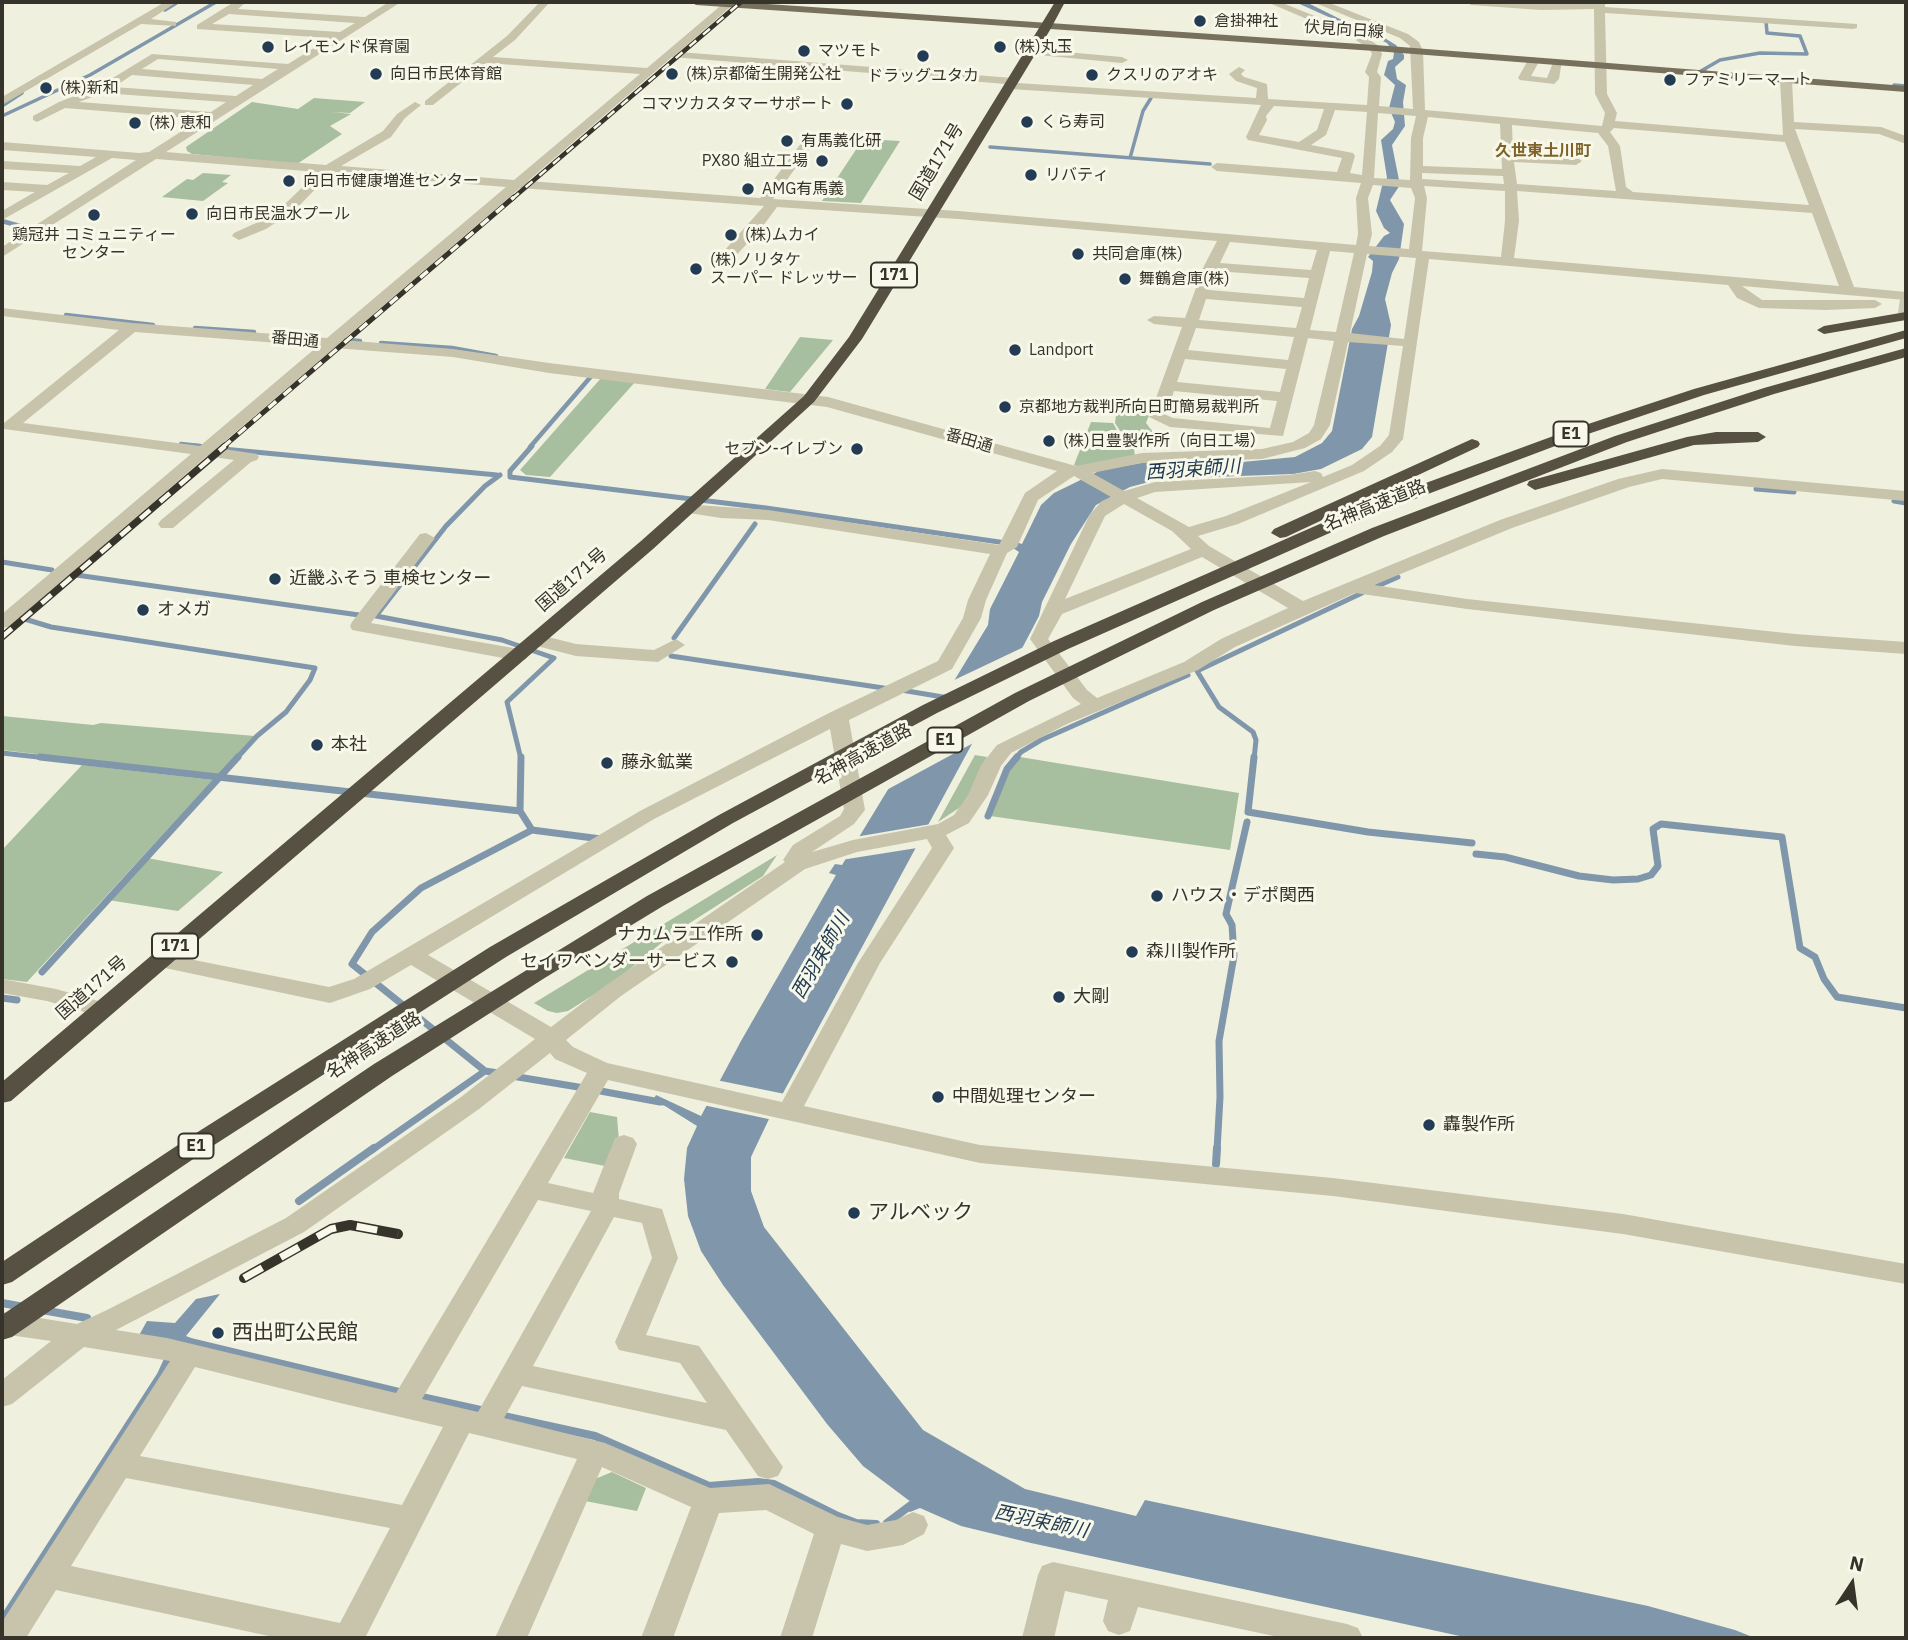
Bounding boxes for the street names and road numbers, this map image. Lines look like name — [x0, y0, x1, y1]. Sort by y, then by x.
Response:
street label: 伏見向日線 — [1303, 18, 1385, 42]
street label: 国道171号 — [905, 119, 969, 205]
road number: 171 — [871, 262, 917, 288]
street label: 番田通 — [270, 328, 320, 352]
road number: E1 — [1554, 422, 1588, 446]
street label: 番田通 — [943, 425, 995, 457]
street label: 名神高速道路 — [1321, 476, 1429, 536]
street label: 国道171号 — [532, 544, 612, 616]
street label: 名神高速道路 — [811, 719, 915, 791]
road number: E1 — [928, 727, 962, 752]
road number: 171 — [152, 934, 198, 958]
street label: 国道171号 — [52, 952, 132, 1024]
street label: 名神高速道路 — [323, 1008, 425, 1084]
road number: E1 — [178, 1134, 214, 1158]

